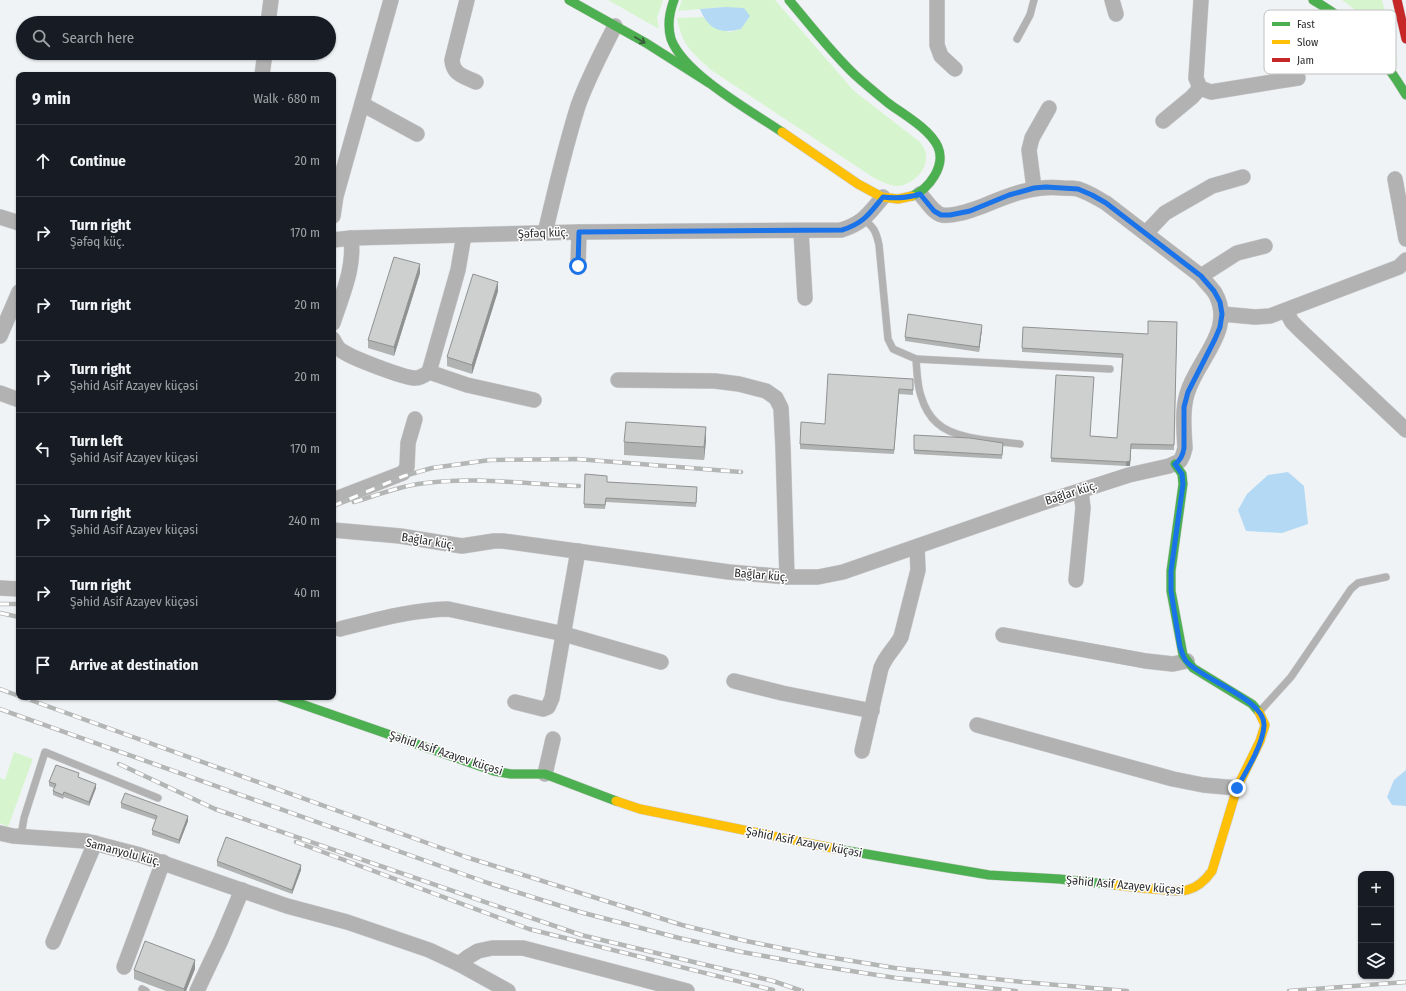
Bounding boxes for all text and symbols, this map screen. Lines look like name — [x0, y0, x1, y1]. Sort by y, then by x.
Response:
legend — [1264, 10, 1396, 74]
search box — [16, 16, 336, 60]
text: Fast — [1297, 18, 1315, 31]
icon: search — [30, 27, 52, 49]
text: Search here — [62, 29, 134, 47]
one-way arrow — [634, 36, 646, 44]
text: Slow — [1297, 36, 1318, 49]
text: Jam — [1297, 54, 1314, 67]
text: 9 min — [32, 88, 71, 109]
text: Walk · 680 m — [253, 91, 320, 106]
icon: ahead — [32, 150, 54, 172]
text: Continue — [70, 152, 126, 170]
text: 20 m — [294, 153, 320, 168]
text: Turn right — [70, 216, 131, 234]
icon: right — [32, 222, 54, 244]
text: 170 m — [290, 225, 320, 240]
street label: Şəfəq küç. — [518, 225, 569, 241]
text: Şəfəq küç. — [70, 234, 125, 249]
route start — [569, 257, 587, 275]
icon: right — [32, 294, 54, 316]
text: Turn right — [70, 296, 131, 314]
text: 20 m — [294, 297, 320, 312]
text: Turn right — [70, 360, 131, 378]
icon: right — [32, 366, 54, 388]
text: 20 m — [294, 369, 320, 384]
text: Şəhid Asif Azayev küçəsi — [70, 378, 198, 393]
text: Turn left — [70, 432, 123, 450]
icon: left — [32, 438, 54, 460]
text: 170 m — [290, 441, 320, 456]
text: Şəhid Asif Azayev küçəsi — [70, 450, 198, 465]
street label: Bağlar küç. — [1043, 478, 1099, 508]
text: Turn right — [70, 504, 131, 522]
icon: right — [32, 510, 54, 532]
text: 240 m — [288, 513, 320, 528]
text: Şəhid Asif Azayev küçəsi — [70, 522, 198, 537]
street label: Bağlar küç. — [400, 530, 456, 552]
street label: Bağlar küç. — [734, 566, 789, 584]
text: Turn right — [70, 576, 131, 594]
icon: right — [32, 582, 54, 604]
text: 40 m — [294, 585, 320, 600]
text: Şəhid Asif Azayev küçəsi — [70, 594, 198, 609]
icon: arrive — [32, 654, 54, 676]
text: Arrive at destination — [70, 656, 198, 674]
street label: Şəhid Asif Azayev küçəsi — [388, 728, 504, 778]
route end — [1228, 779, 1246, 797]
street label: Şəhid Asif Azayev küçəsi — [745, 824, 863, 860]
street label: Samanyolu küç. — [84, 835, 162, 869]
map controls — [1358, 871, 1394, 979]
button: + — [1358, 871, 1394, 907]
street label: Şəhid Asif Azayev küçəsi — [1065, 873, 1185, 897]
button: − — [1358, 907, 1394, 943]
button: layers — [1358, 943, 1394, 979]

